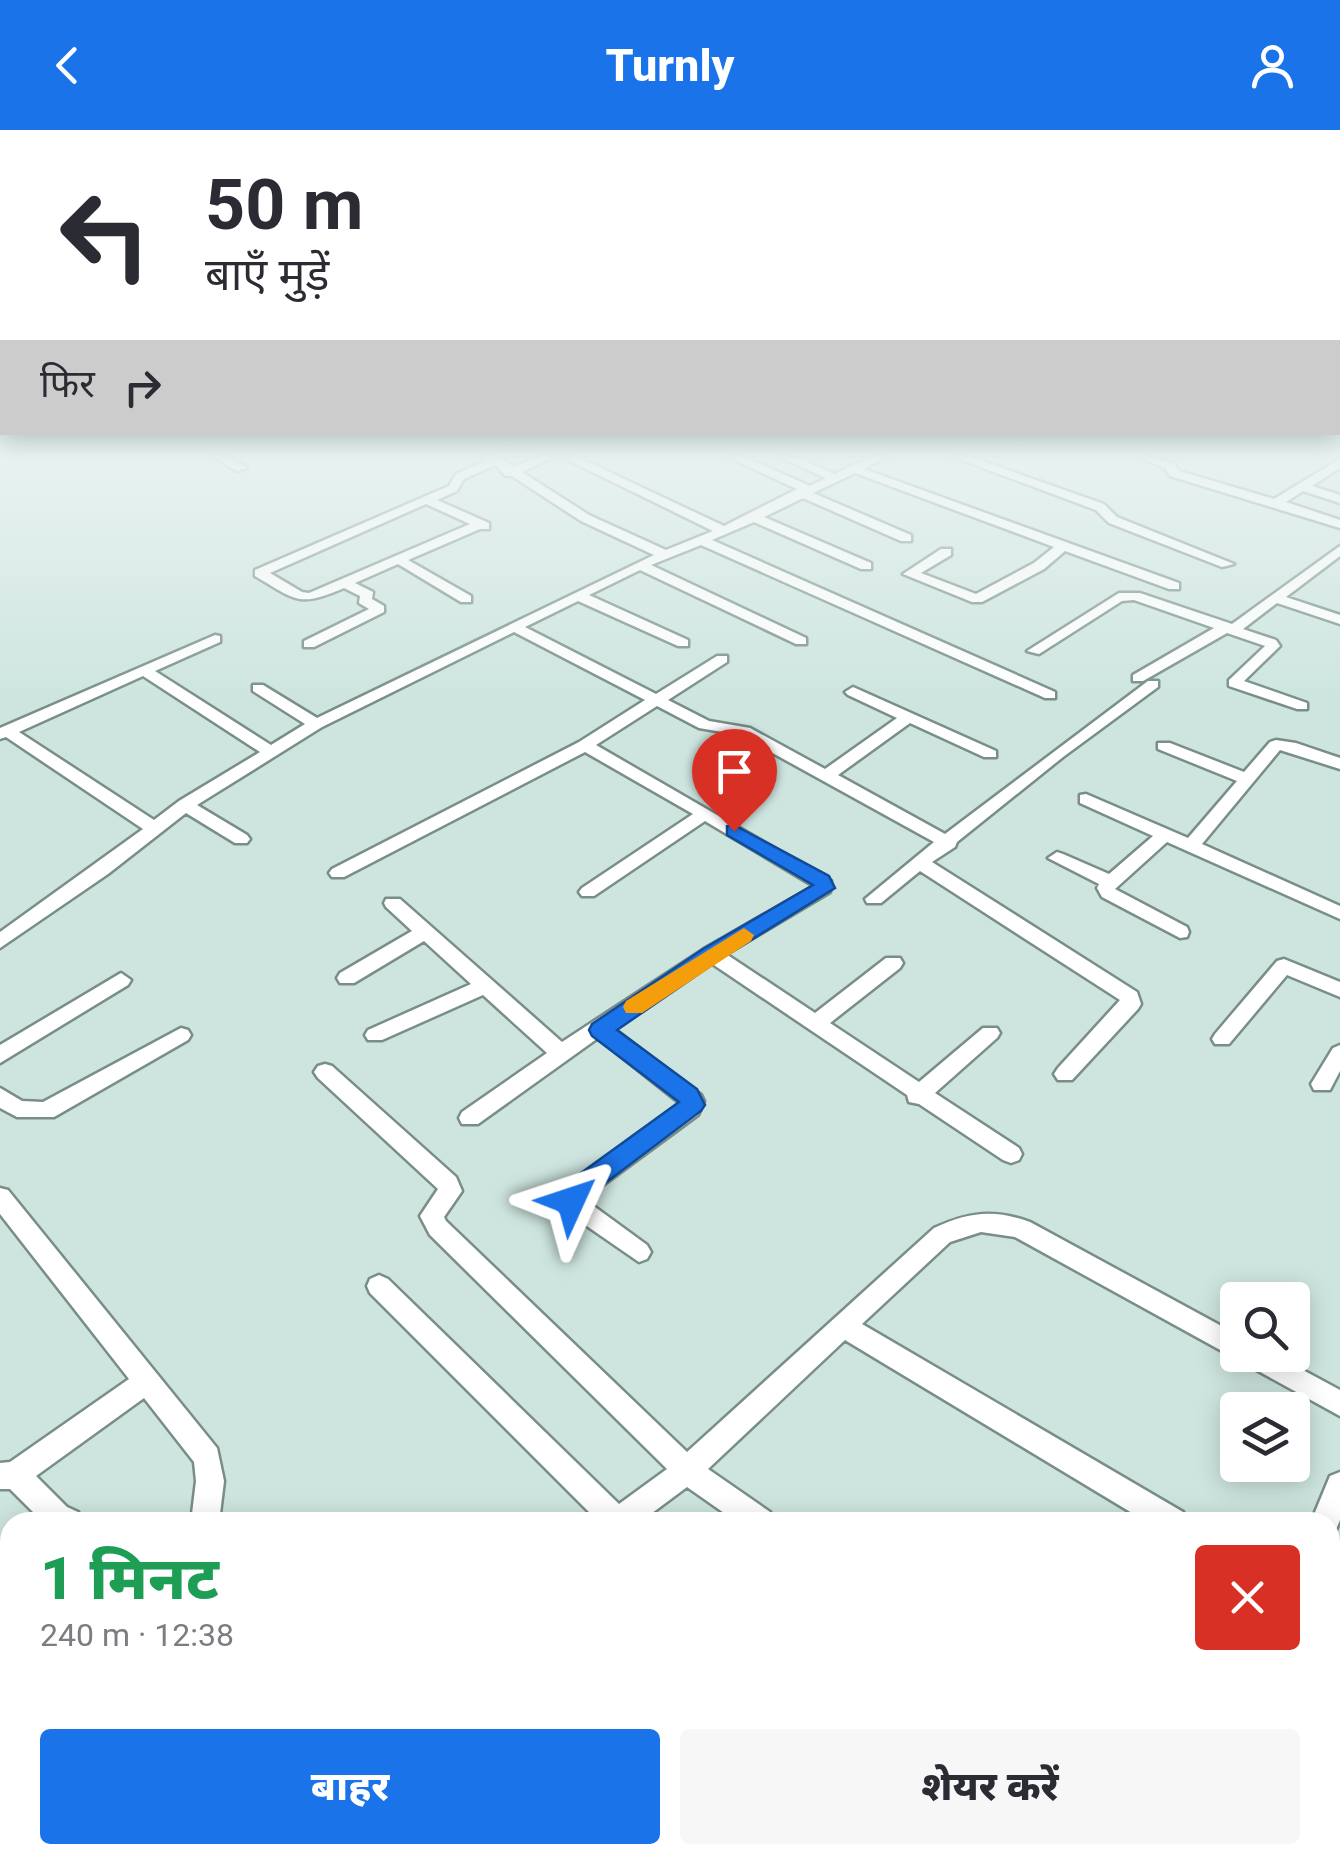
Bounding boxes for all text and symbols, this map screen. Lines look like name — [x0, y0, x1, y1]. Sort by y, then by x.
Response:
icon: back — [40, 38, 95, 93]
icon: person — [1245, 38, 1300, 93]
text: Turnly — [605, 39, 735, 92]
text: 50 m — [205, 164, 363, 246]
icon: left — [40, 170, 170, 300]
text: बाएँ मुड़ें — [205, 248, 329, 301]
icon: right — [115, 360, 170, 415]
text: फिर — [40, 362, 95, 406]
pin — [692, 729, 777, 832]
icon: arrive — [707, 744, 762, 799]
position arrow — [519, 1149, 623, 1253]
map controls — [1220, 1282, 1310, 1482]
button: search — [1220, 1282, 1310, 1372]
button: layers — [1220, 1392, 1310, 1482]
text: 1 मिनट — [40, 1543, 219, 1614]
button: close — [1195, 1545, 1300, 1650]
text: 240 m · 12:38 — [40, 1616, 234, 1654]
button: बाहर — [40, 1729, 660, 1844]
button: शेयर करें — [680, 1729, 1300, 1844]

